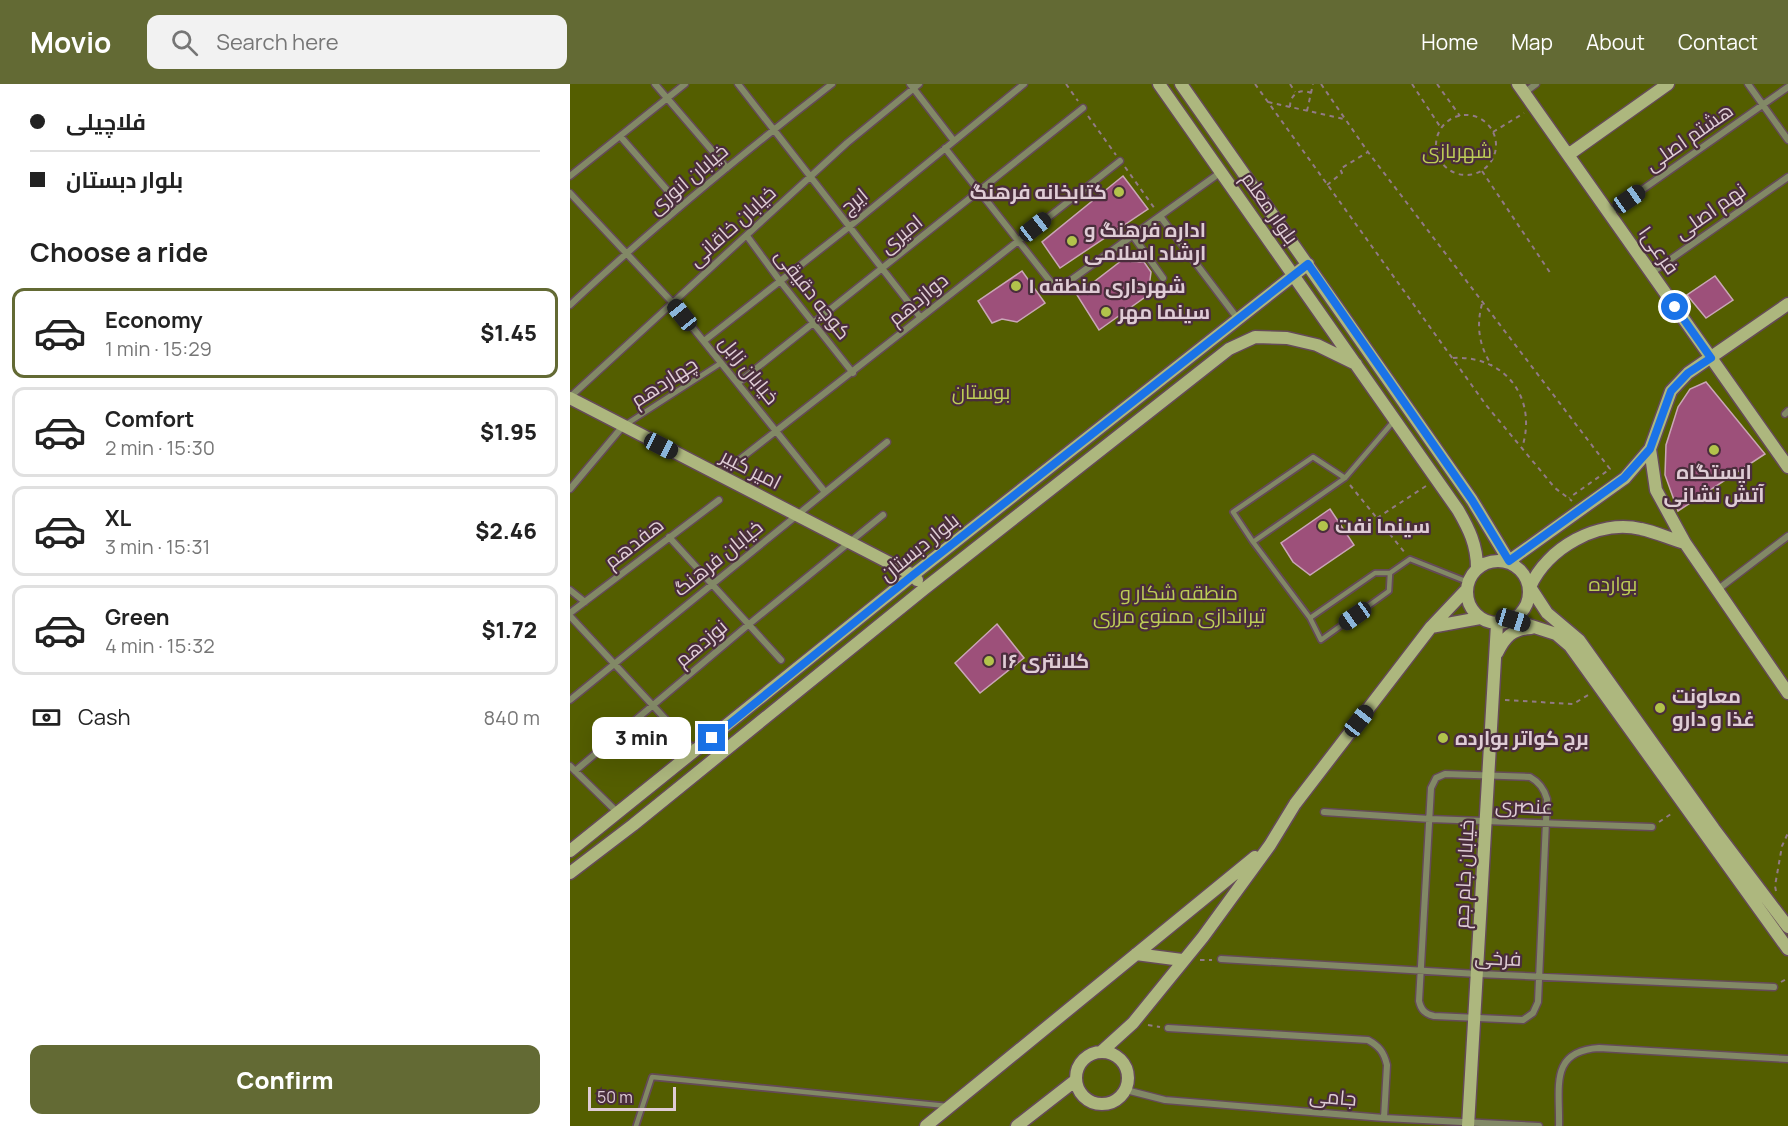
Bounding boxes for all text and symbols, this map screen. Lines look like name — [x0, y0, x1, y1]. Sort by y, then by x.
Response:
search box — [147, 15, 567, 69]
text: Movio — [30, 23, 111, 61]
icon: search — [168, 26, 201, 59]
text: Search here — [216, 27, 339, 57]
text: Home — [1421, 28, 1478, 56]
text: Map — [1511, 28, 1553, 56]
text: About — [1586, 28, 1645, 56]
text: Contact — [1678, 28, 1758, 56]
street label: هشتم اصلی — [1639, 96, 1739, 178]
text: فلاچیلی — [66, 107, 146, 137]
street label: خیابان انوری — [642, 137, 733, 220]
park label: شهربازی — [1422, 137, 1492, 164]
text: بلوار دبستان — [66, 165, 183, 195]
street label: بلوار معلم — [1235, 166, 1305, 250]
street label: نهم اصلی — [1669, 176, 1751, 246]
place label: کتابخانه فرهنگ — [970, 178, 1107, 205]
street label: خیابان خاقانی — [682, 179, 781, 272]
street label: ایرج — [834, 181, 874, 221]
car — [1609, 181, 1649, 217]
marker: کتابخانه فرهنگ — [1112, 185, 1126, 199]
street label: امیری — [874, 208, 928, 259]
car — [1015, 209, 1055, 245]
place label: اداره فرهنگ و ارشاد اسلامی — [1084, 216, 1206, 266]
street label: فرعی۱ — [1633, 220, 1686, 280]
text: Choose a ride — [30, 233, 208, 270]
marker: اداره فرهنگ و ارشاد اسلامی — [1065, 234, 1079, 248]
street label: کوچه دقیقی — [769, 242, 858, 345]
street label: دوازدهم — [882, 266, 954, 332]
place label: شهرداری منطقه ۱ — [1028, 272, 1186, 299]
marker: شهرداری منطقه ۱ — [1009, 279, 1023, 293]
route start — [1661, 293, 1688, 320]
car — [664, 295, 700, 335]
place label: سینما مهر — [1117, 298, 1210, 325]
text: Economy — [105, 305, 203, 335]
marker: سینما مهر — [1099, 305, 1113, 319]
icon: car — [33, 306, 87, 360]
text: $1.45 — [480, 318, 537, 348]
street label: خیابان زابل — [713, 330, 785, 410]
text: 1 min · 15:29 — [105, 335, 212, 362]
street label: چهاردهم — [625, 350, 703, 414]
park label: بوستان — [952, 378, 1010, 405]
text: Comfort — [105, 404, 194, 434]
icon: car — [33, 405, 87, 459]
text: $1.95 — [480, 417, 537, 447]
car — [641, 430, 681, 462]
text: 2 min · 15:30 — [105, 434, 215, 461]
street label: امیر کبیر — [716, 441, 786, 495]
marker: ایستگاه آتش نشانی — [1707, 443, 1721, 457]
place label: ایستگاه آتش نشانی — [1664, 458, 1765, 508]
text: XL — [105, 503, 131, 533]
icon: car — [33, 504, 87, 558]
street label: بلوار دبستان — [873, 506, 964, 587]
street label: هفدهم — [598, 511, 670, 575]
place label: سینما نفت — [1335, 512, 1430, 539]
street label: خیابان فرهنگ — [667, 513, 768, 602]
text: $2.46 — [475, 516, 537, 546]
marker: سینما نفت — [1316, 519, 1330, 533]
text: 3 min · 15:31 — [105, 533, 210, 560]
park label: بوارده — [1589, 570, 1637, 597]
park label: منطقه شکار و تیراندازی ممنوع مرزی — [1093, 579, 1266, 630]
car — [1335, 598, 1375, 634]
text: Green — [105, 602, 170, 632]
icon: car — [33, 603, 87, 657]
car — [1493, 606, 1533, 634]
street label: نوزدهم — [669, 613, 733, 673]
text: $1.72 — [481, 615, 537, 645]
text: 4 min · 15:32 — [105, 632, 215, 659]
place label: کلانتری ۱۶ — [1001, 647, 1089, 674]
marker: کلانتری ۱۶ — [982, 654, 996, 668]
place label: معاونت غذا و دارو — [1672, 682, 1755, 732]
icon: cash — [30, 701, 63, 734]
car — [1341, 701, 1377, 741]
marker: معاونت غذا و دارو — [1653, 701, 1667, 715]
text: Cash — [78, 702, 131, 732]
text: 840 m — [483, 704, 540, 731]
callout: 3 min — [592, 717, 691, 759]
text: 3 min — [615, 724, 668, 751]
route end — [698, 724, 725, 751]
place label: برج کواتر بوارده — [1455, 724, 1589, 752]
marker: برج کواتر بوارده — [1436, 731, 1450, 745]
street label: عنصری — [1495, 791, 1553, 820]
street label: خیابان جام جم — [1447, 819, 1481, 929]
street label: فرخی — [1474, 943, 1522, 972]
button: Confirm — [30, 1045, 540, 1114]
street label: جامی — [1308, 1081, 1358, 1112]
scale bar — [588, 1084, 676, 1112]
text: 50 m — [597, 1086, 633, 1108]

